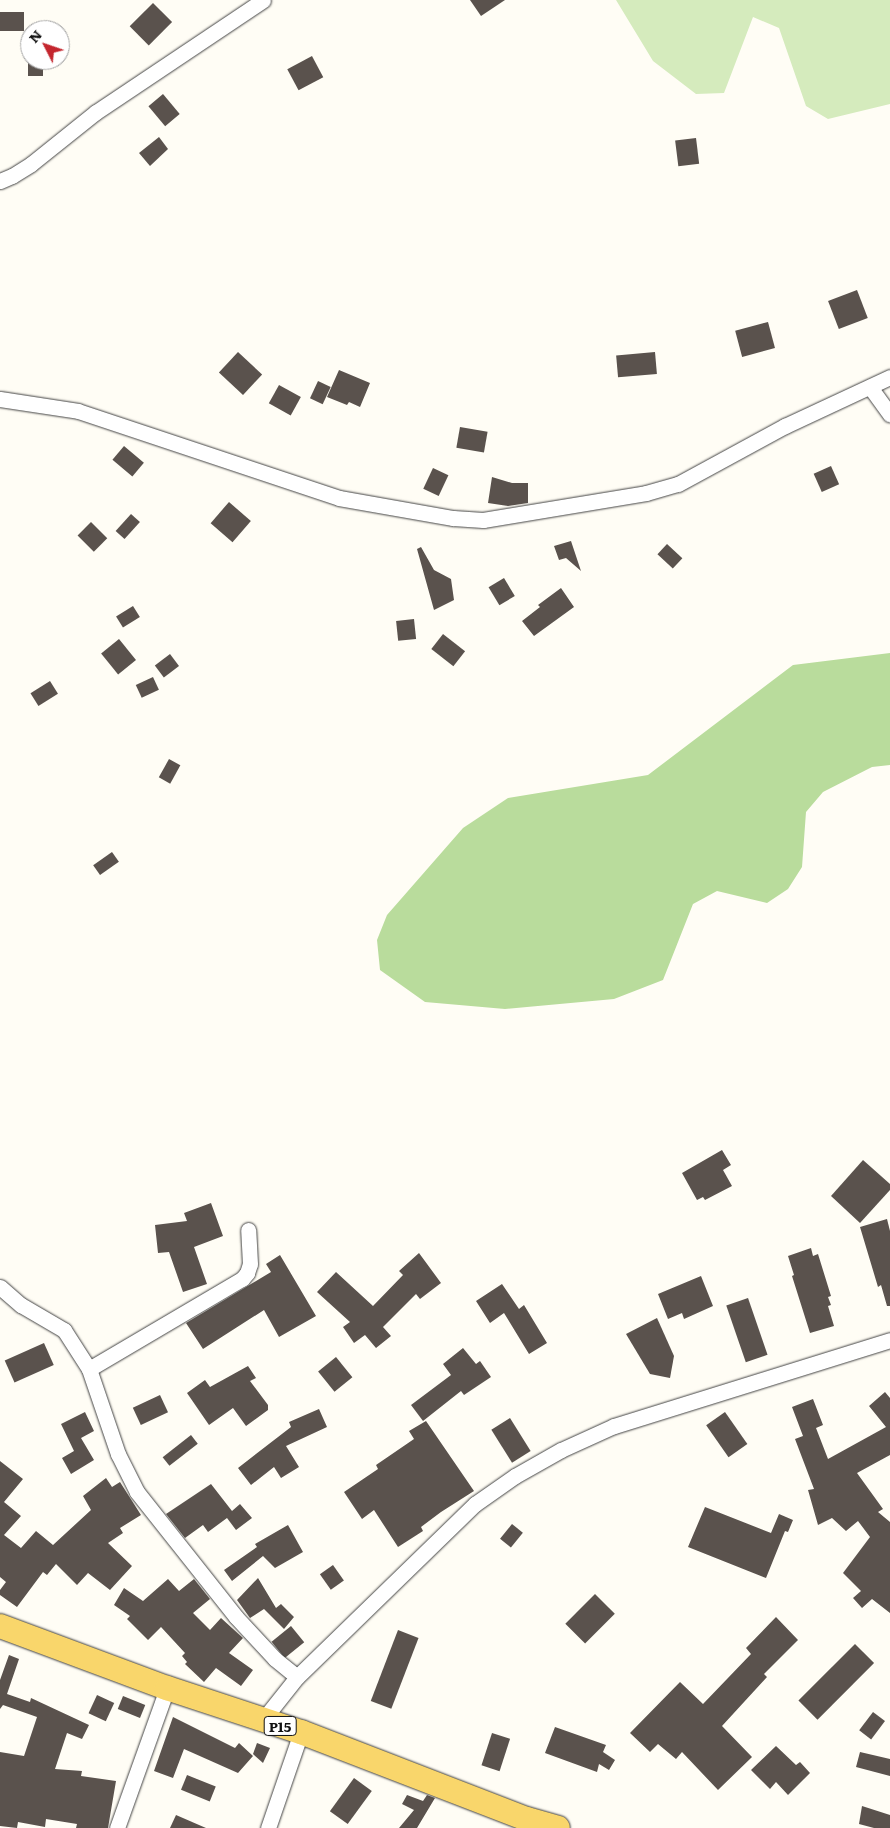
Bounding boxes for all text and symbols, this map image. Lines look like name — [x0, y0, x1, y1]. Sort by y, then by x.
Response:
north arrow — [20, 20, 70, 70]
text: N — [23, 25, 46, 47]
road number: P15 — [262, 1714, 298, 1738]

